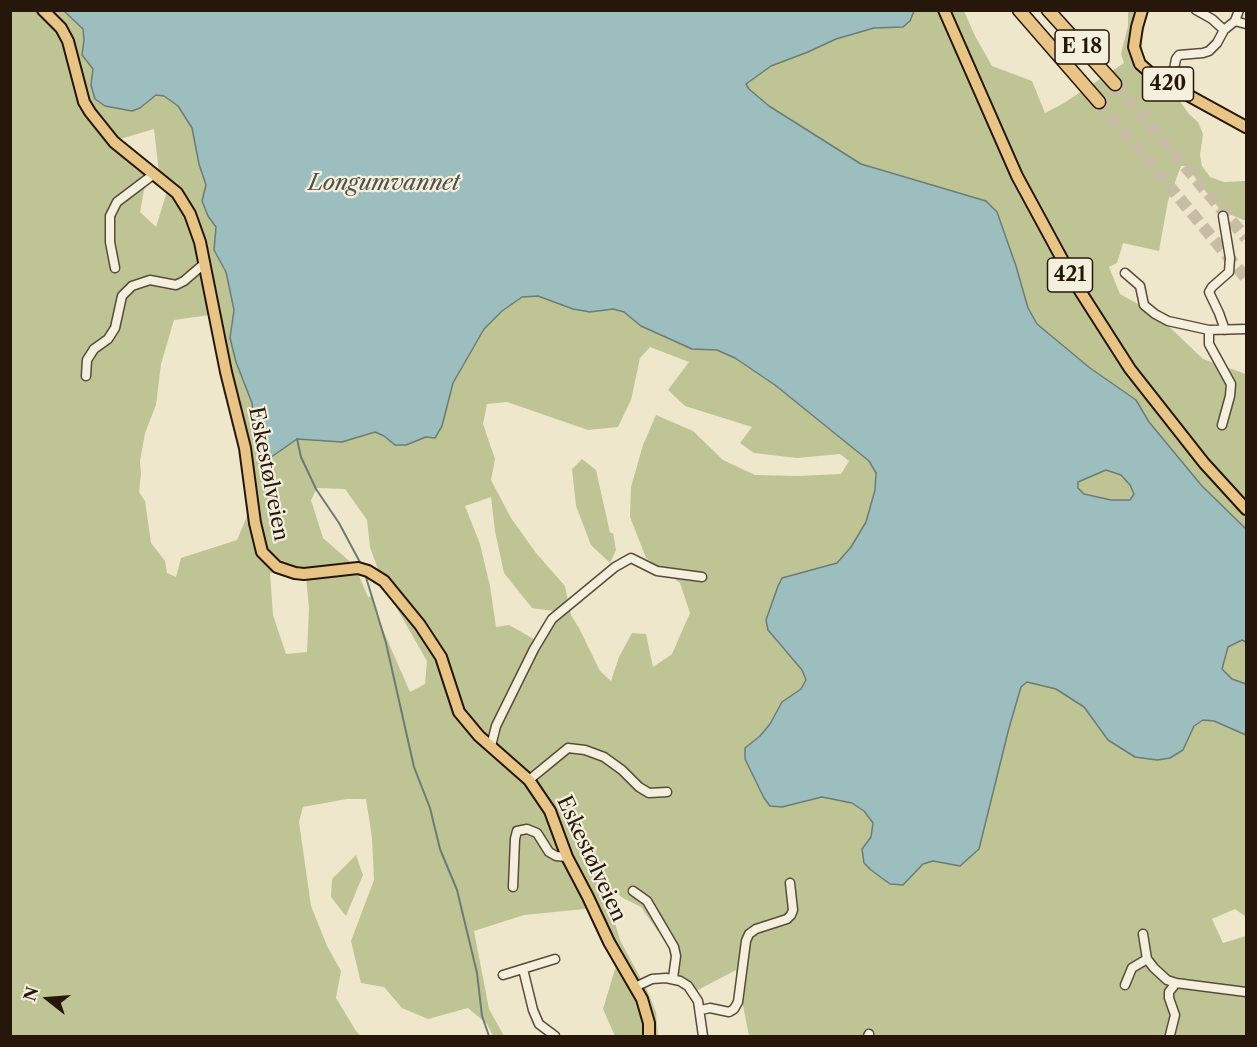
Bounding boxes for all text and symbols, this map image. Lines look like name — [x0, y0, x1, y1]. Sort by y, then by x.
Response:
road number: E 18 — [1055, 30, 1109, 64]
road number: 420 — [1142, 67, 1194, 101]
water label: Longumvannet — [308, 171, 460, 197]
road number: 421 — [1048, 258, 1092, 292]
street label: Eskestølveien — [243, 405, 293, 543]
street label: Eskestølveien — [551, 792, 631, 926]
north arrow — [18, 969, 78, 1029]
text: N — [19, 984, 42, 1003]

